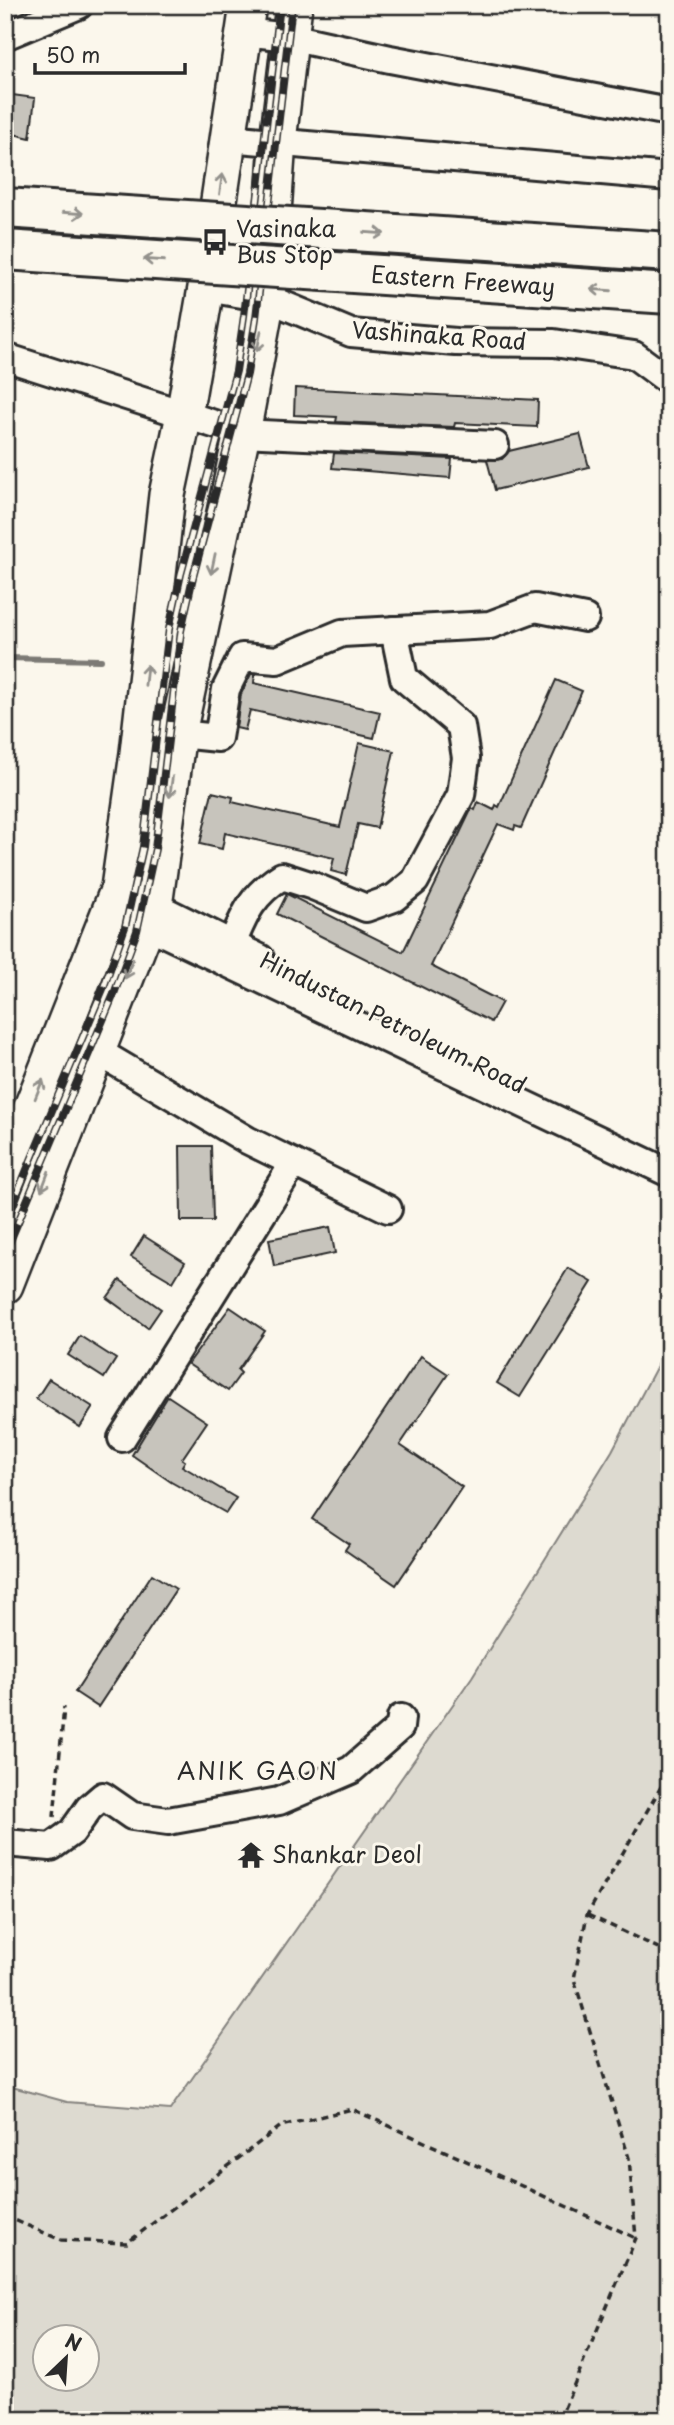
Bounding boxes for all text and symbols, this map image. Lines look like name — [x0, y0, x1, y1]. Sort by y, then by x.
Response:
scale bar — [35, 32, 186, 76]
text: 50 m — [46, 38, 100, 70]
one-way arrow — [215, 173, 228, 196]
one-way arrow — [62, 207, 84, 220]
place label: Vasinaka Bus Stop — [236, 210, 337, 271]
bus stop icon: Vasinaka Bus Stop — [200, 227, 230, 257]
one-way arrow — [362, 227, 384, 240]
one-way arrow — [143, 253, 165, 266]
street label: Eastern Freeway — [370, 256, 556, 303]
one-way arrow — [590, 283, 612, 296]
street label: Vashinaka Road — [351, 311, 528, 358]
one-way arrow — [252, 329, 265, 352]
one-way arrow — [206, 552, 220, 575]
one-way arrow — [140, 664, 153, 687]
one-way arrow — [164, 775, 177, 798]
street label: Hindustan Petroleum Road — [254, 942, 533, 1102]
one-way arrow — [121, 958, 134, 980]
one-way arrow — [34, 1078, 47, 1100]
one-way arrow — [38, 1170, 51, 1191]
district label: ANIK GAON — [177, 1752, 339, 1788]
place label: Shankar Deol — [272, 1836, 422, 1871]
temple icon: Shankar Deol — [236, 1840, 266, 1870]
north arrow — [32, 2324, 102, 2394]
text: N — [61, 2326, 86, 2358]

